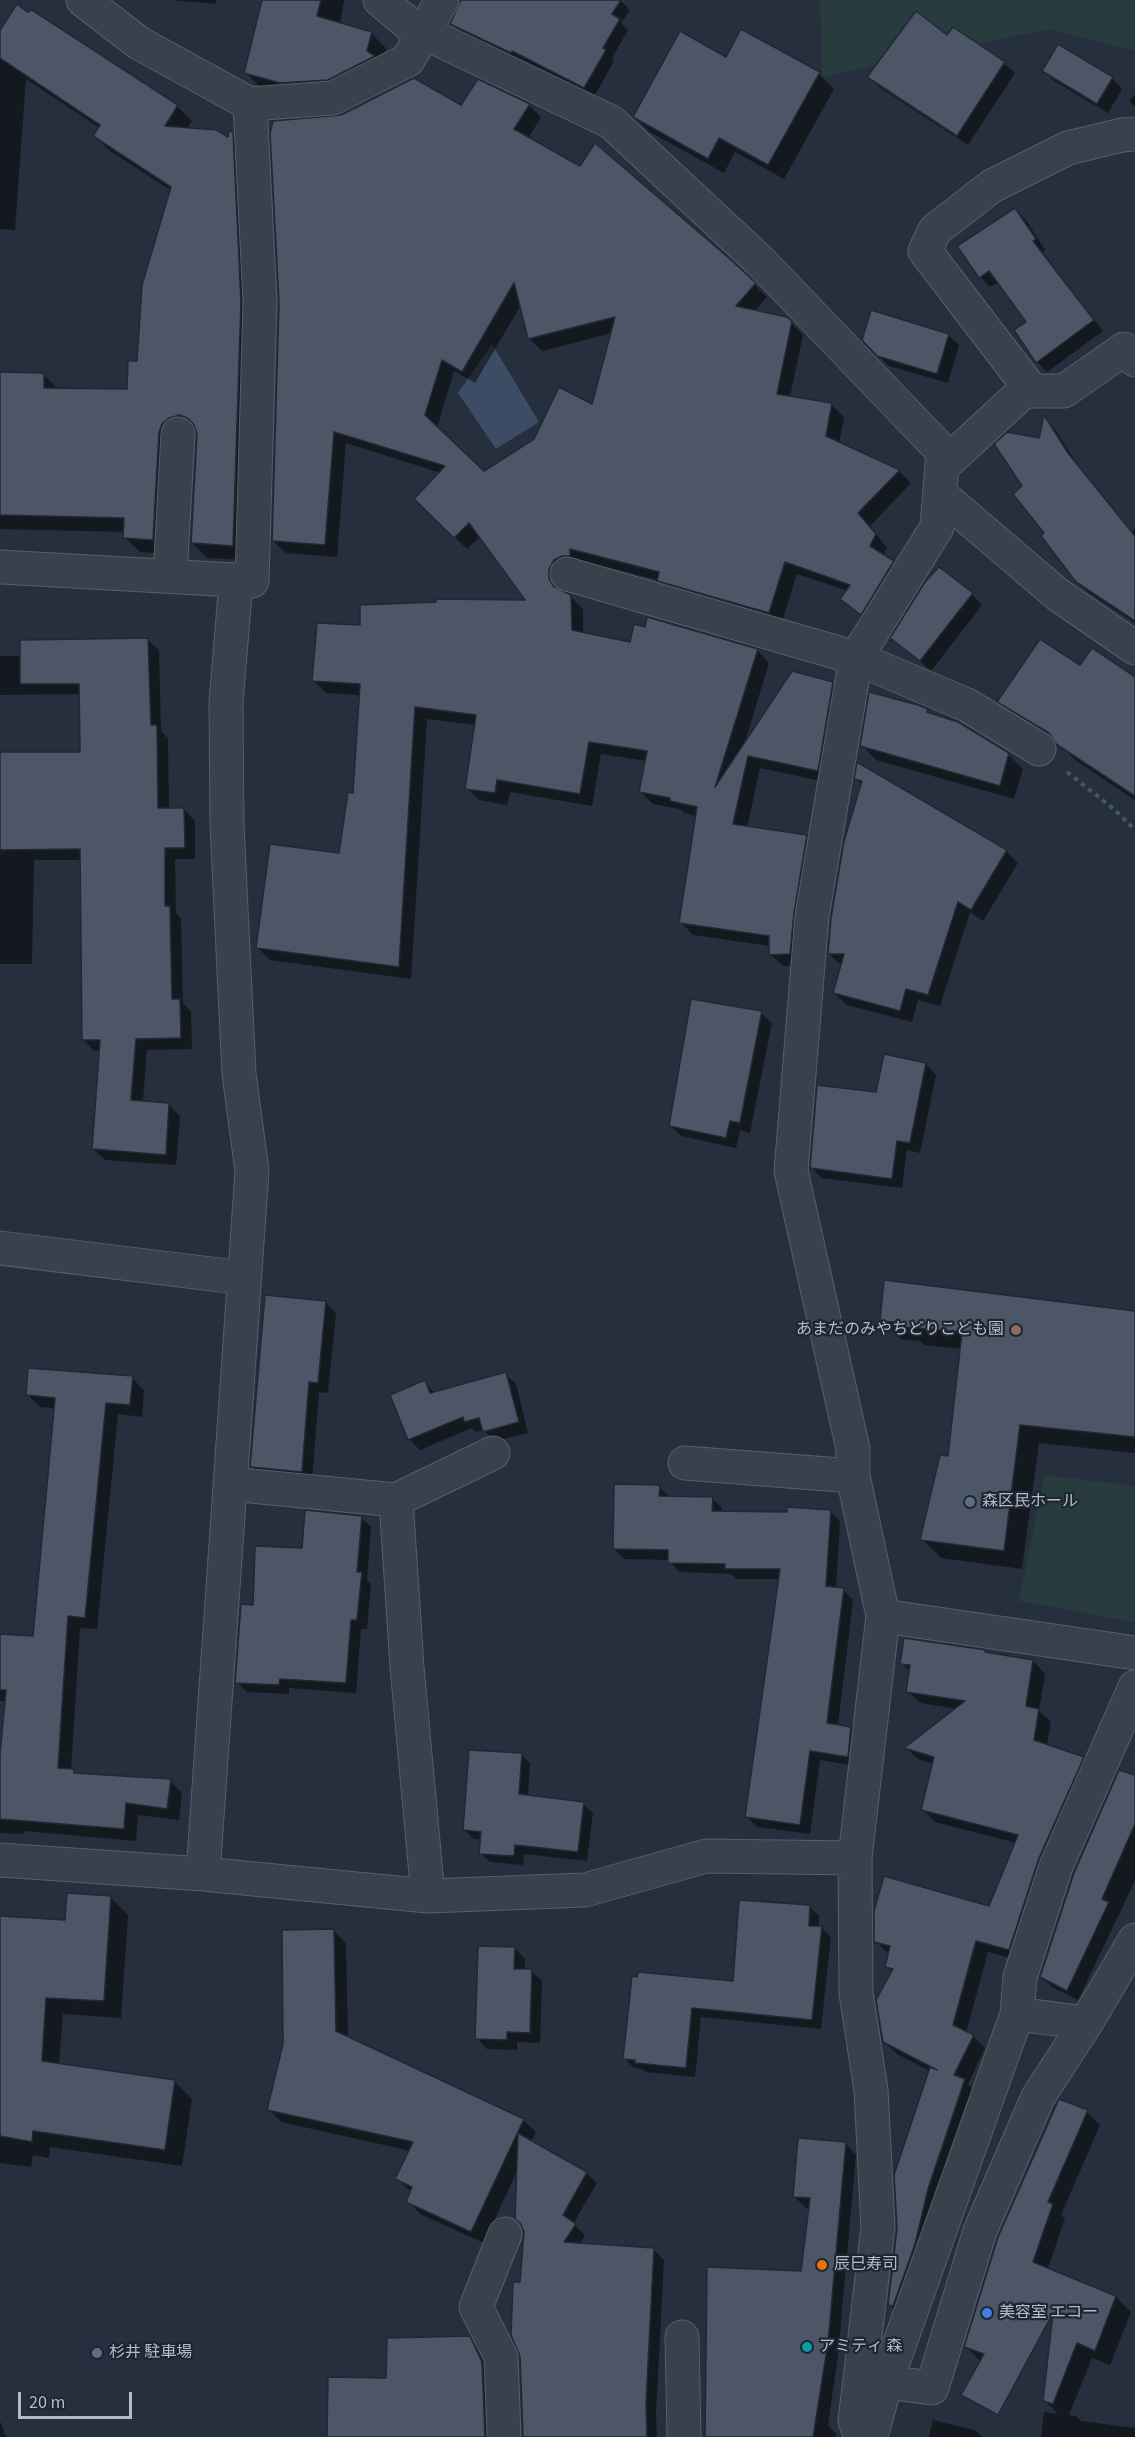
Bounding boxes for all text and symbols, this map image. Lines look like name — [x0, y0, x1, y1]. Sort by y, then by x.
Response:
place label: あまだのみやちどりこども園 — [796, 1320, 1004, 1340]
marker: あまだのみやちどりこども園 — [1009, 1323, 1023, 1337]
place label: 森区民ホール — [982, 1492, 1078, 1512]
marker: 森区民ホール — [963, 1495, 977, 1509]
place label: 辰巳寿司 — [834, 2255, 898, 2275]
marker: 辰巳寿司 — [815, 2258, 829, 2272]
place label: 美容室 エコー — [999, 2303, 1098, 2323]
marker: 美容室 エコー — [980, 2306, 994, 2320]
place label: アミティ 森 — [819, 2337, 902, 2357]
marker: アミティ 森 — [800, 2340, 814, 2354]
place label: 杉井 駐車場 — [109, 2343, 192, 2363]
marker: 杉井 駐車場 — [90, 2346, 104, 2360]
scale bar — [21, 2380, 135, 2418]
text: 20 m — [29, 2390, 65, 2415]

